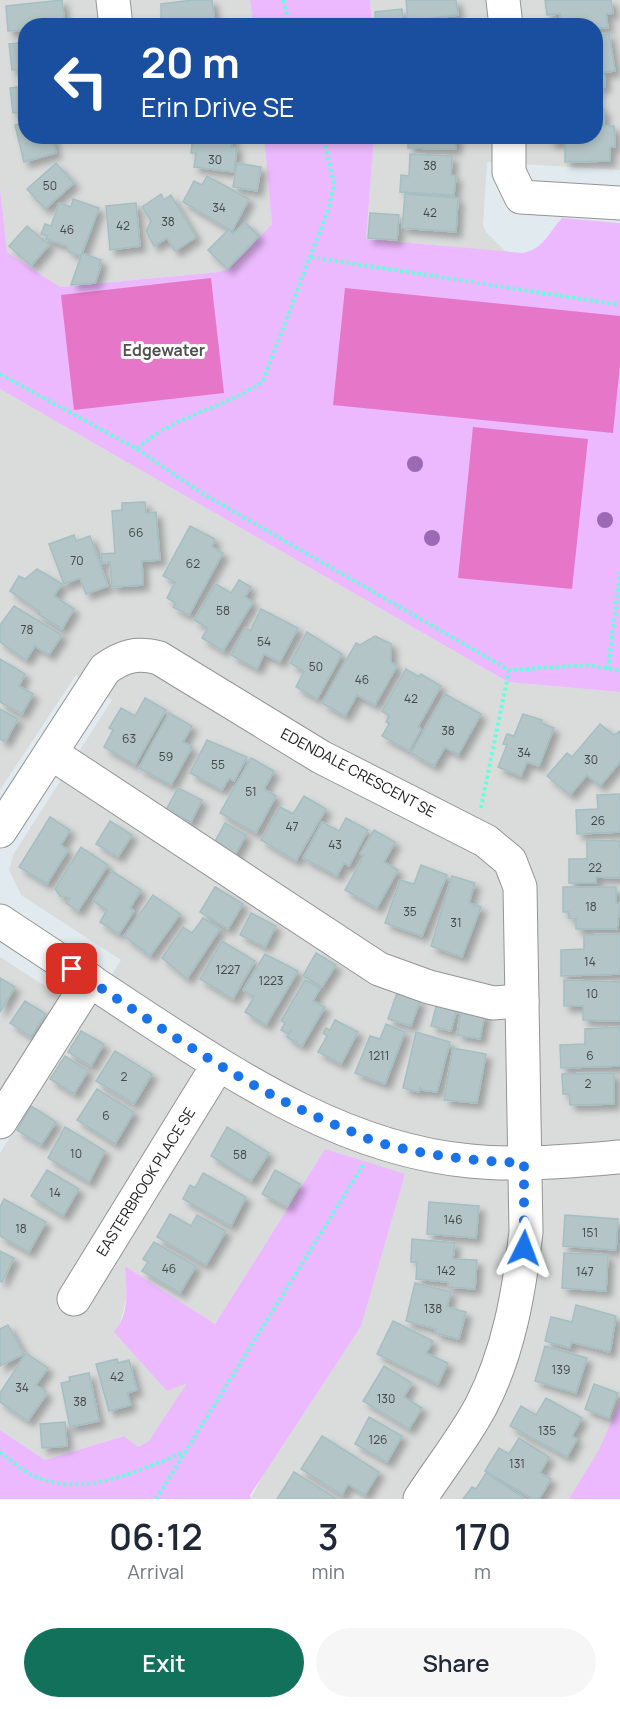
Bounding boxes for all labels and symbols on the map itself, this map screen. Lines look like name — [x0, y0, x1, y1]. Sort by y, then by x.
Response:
house number: 30 — [208, 151, 222, 168]
house number: 38 — [423, 157, 437, 174]
house number: 50 — [43, 177, 57, 194]
house number: 34 — [212, 199, 226, 216]
house number: 42 — [423, 204, 437, 221]
house number: 38 — [161, 213, 175, 230]
house number: 42 — [116, 217, 130, 234]
house number: 46 — [60, 221, 74, 238]
district label: Edgewater — [123, 339, 205, 361]
house number: 66 — [129, 524, 143, 541]
house number: 70 — [70, 552, 84, 569]
house number: 62 — [186, 555, 200, 572]
house number: 58 — [216, 602, 230, 619]
house number: 78 — [21, 621, 34, 638]
house number: 54 — [257, 633, 271, 650]
house number: 50 — [309, 658, 323, 675]
house number: 46 — [355, 671, 369, 688]
house number: 42 — [404, 690, 418, 707]
house number: 38 — [441, 722, 455, 739]
street label: EDENDALE CRESCENT SE — [277, 723, 439, 822]
house number: 63 — [122, 730, 136, 747]
house number: 34 — [517, 744, 531, 761]
house number: 59 — [159, 748, 173, 765]
house number: 30 — [584, 751, 598, 768]
house number: 55 — [211, 756, 225, 773]
house number: 51 — [245, 783, 257, 800]
house number: 26 — [591, 812, 605, 829]
house number: 47 — [285, 818, 299, 835]
house number: 43 — [328, 836, 342, 853]
house number: 22 — [588, 859, 602, 876]
house number: 18 — [585, 898, 597, 915]
house number: 35 — [403, 903, 417, 920]
house number: 31 — [450, 914, 462, 931]
pin — [46, 943, 97, 994]
house number: 14 — [584, 953, 596, 970]
house number: 1227 — [216, 961, 240, 978]
house number: 1223 — [259, 972, 284, 989]
house number: 10 — [586, 985, 598, 1002]
house number: 1211 — [369, 1047, 389, 1064]
house number: 6 — [586, 1047, 594, 1064]
house number: 2 — [121, 1068, 128, 1085]
house number: 2 — [585, 1075, 592, 1092]
street label: EASTERBROOK PLACE SE — [91, 1103, 200, 1260]
house number: 6 — [102, 1107, 110, 1124]
house number: 10 — [70, 1145, 82, 1162]
house number: 58 — [233, 1146, 247, 1163]
house number: 14 — [49, 1184, 61, 1201]
house number: 146 — [443, 1211, 463, 1228]
position arrow — [492, 1216, 556, 1280]
house number: 18 — [15, 1220, 27, 1237]
house number: 151 — [582, 1224, 598, 1241]
house number: 46 — [162, 1260, 176, 1277]
house number: 142 — [437, 1262, 455, 1279]
house number: 147 — [576, 1263, 594, 1280]
house number: 138 — [424, 1300, 442, 1317]
house number: 139 — [552, 1361, 570, 1378]
house number: 42 — [110, 1368, 124, 1385]
house number: 34 — [15, 1379, 29, 1396]
house number: 130 — [377, 1390, 395, 1407]
house number: 38 — [73, 1393, 87, 1410]
house number: 135 — [538, 1422, 556, 1439]
house number: 126 — [369, 1431, 387, 1448]
house number: 131 — [509, 1455, 525, 1472]

